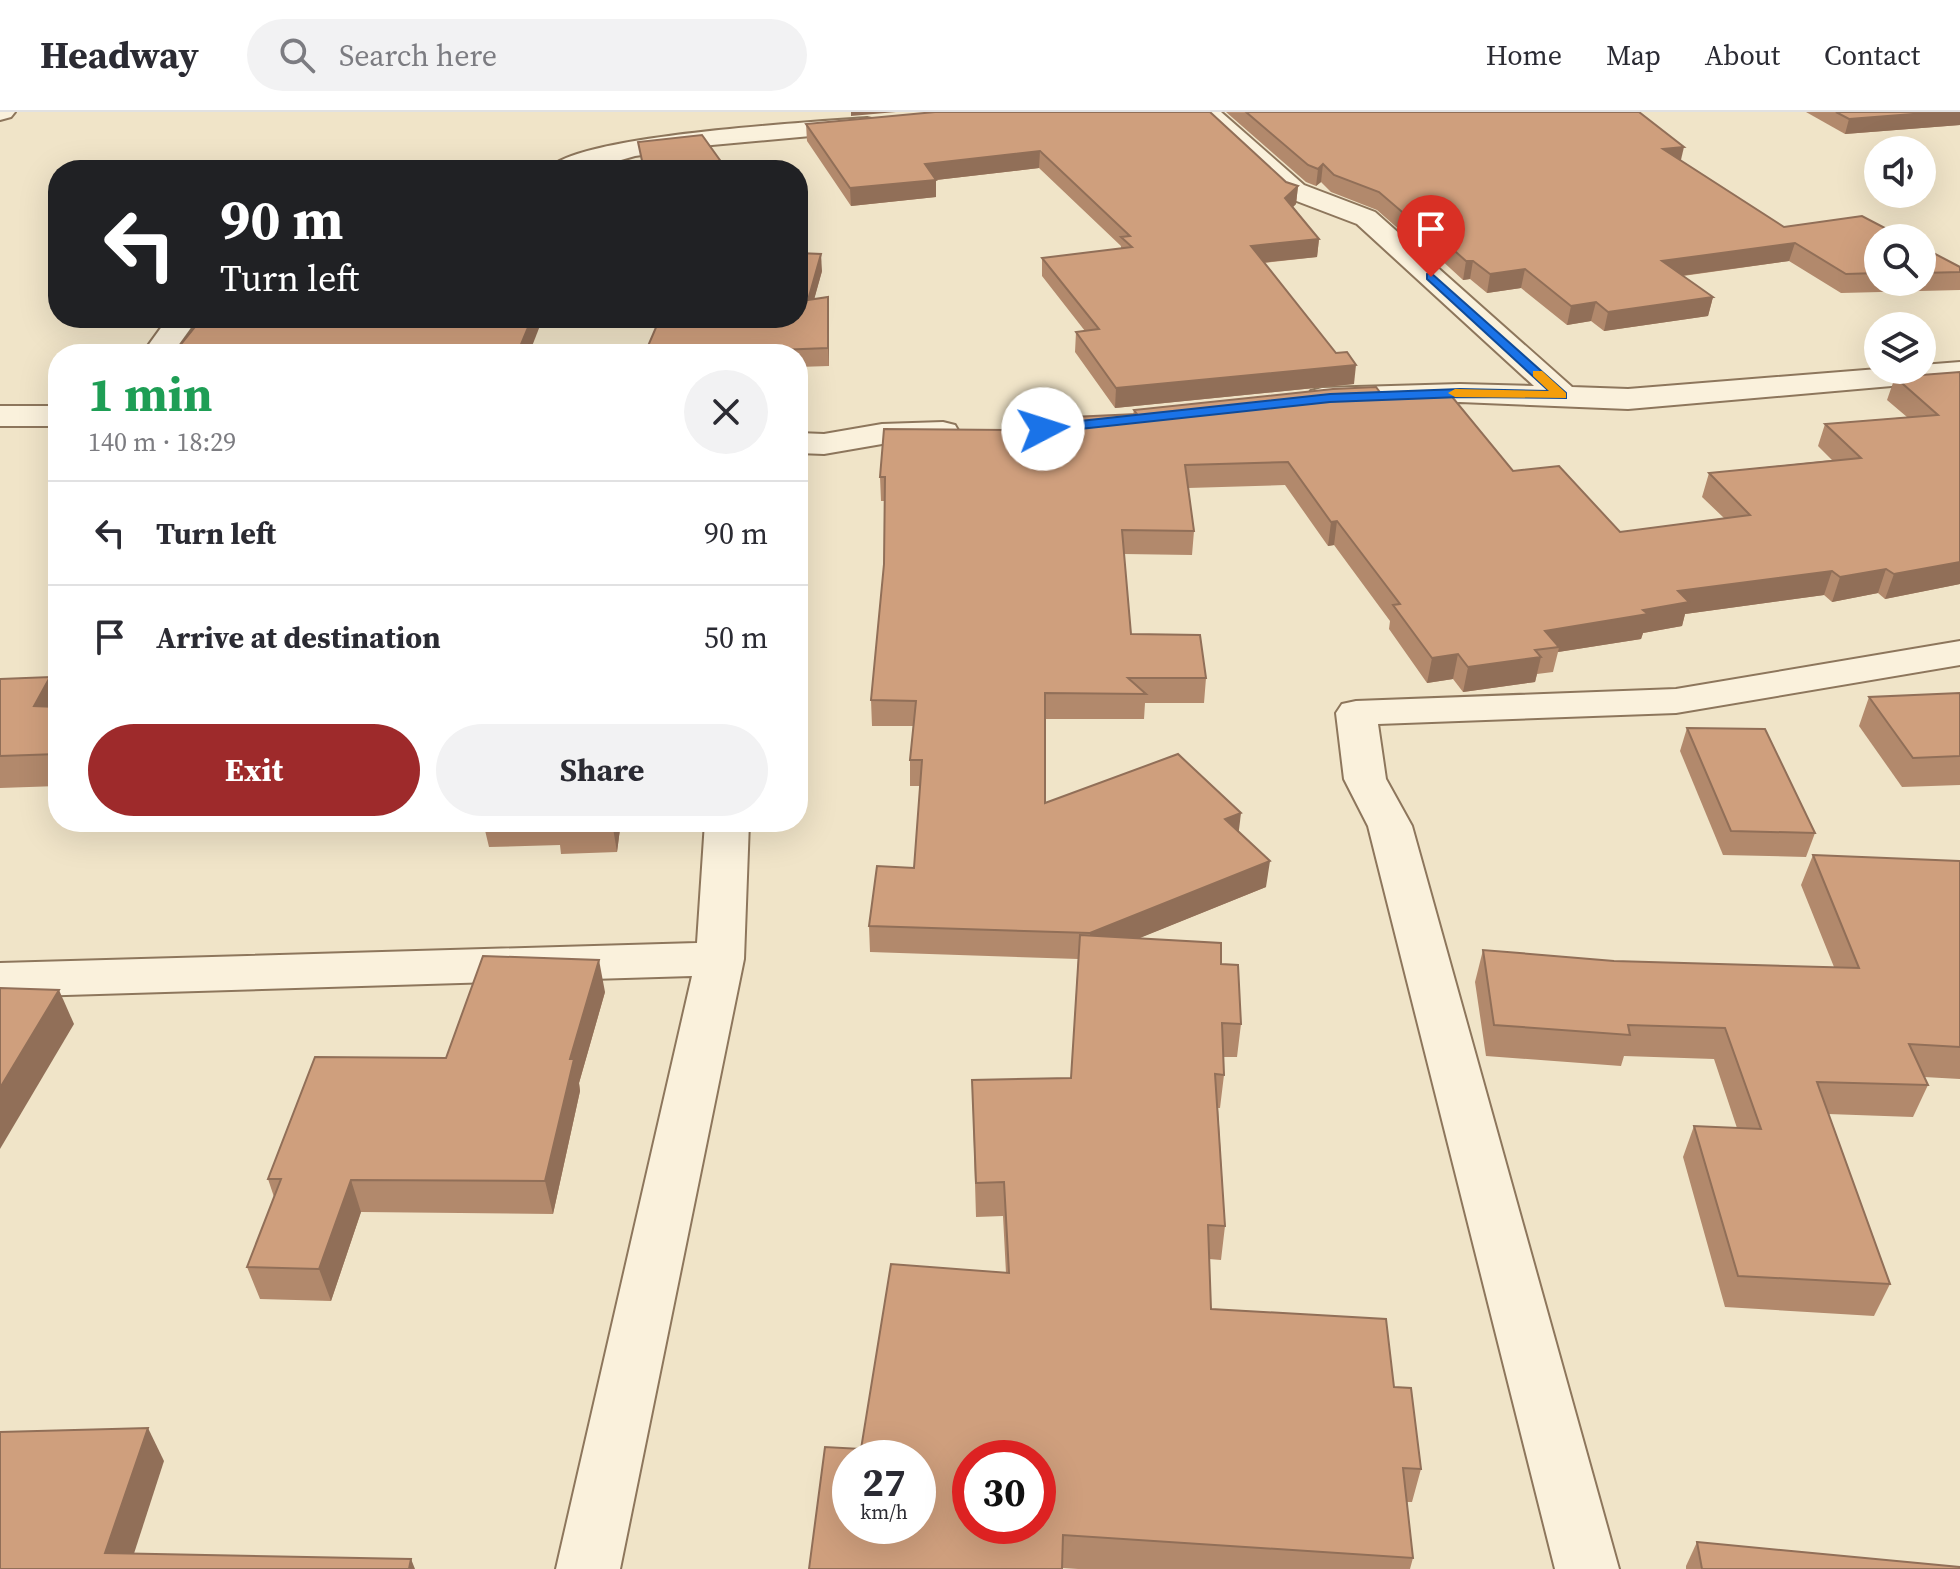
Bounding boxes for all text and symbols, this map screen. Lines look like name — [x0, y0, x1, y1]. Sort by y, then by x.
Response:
search box — [247, 19, 807, 91]
text: Headway — [40, 29, 199, 81]
icon: search — [275, 33, 319, 77]
text: Search here — [339, 35, 497, 76]
text: Home — [1486, 36, 1562, 74]
text: Map — [1606, 36, 1661, 74]
text: About — [1705, 36, 1780, 74]
text: Contact — [1824, 36, 1920, 74]
map controls — [1864, 136, 1936, 384]
button: sound — [1864, 136, 1936, 208]
text: 90 m — [220, 181, 343, 258]
icon: left — [88, 192, 192, 296]
pin — [1397, 195, 1465, 277]
icon: arrive — [1409, 207, 1453, 251]
button: search — [1864, 224, 1936, 296]
text: Turn left — [220, 254, 359, 303]
button: layers — [1864, 312, 1936, 384]
text: 1 min — [88, 361, 213, 427]
button: close — [684, 370, 768, 454]
position arrow — [1001, 387, 1085, 471]
text: 140 m · 18:29 — [88, 424, 236, 460]
icon: left — [88, 511, 132, 555]
text: Turn left — [156, 513, 276, 554]
text: 90 m — [704, 513, 768, 554]
icon: arrive — [88, 615, 132, 659]
text: Arrive at destination — [156, 617, 441, 658]
text: 50 m — [704, 617, 768, 658]
button: Exit — [88, 724, 420, 816]
button: Share — [436, 724, 768, 816]
speed limit sign: 30 — [952, 1440, 1056, 1544]
text: 27 — [862, 1455, 906, 1509]
text: km/h — [860, 1498, 908, 1526]

